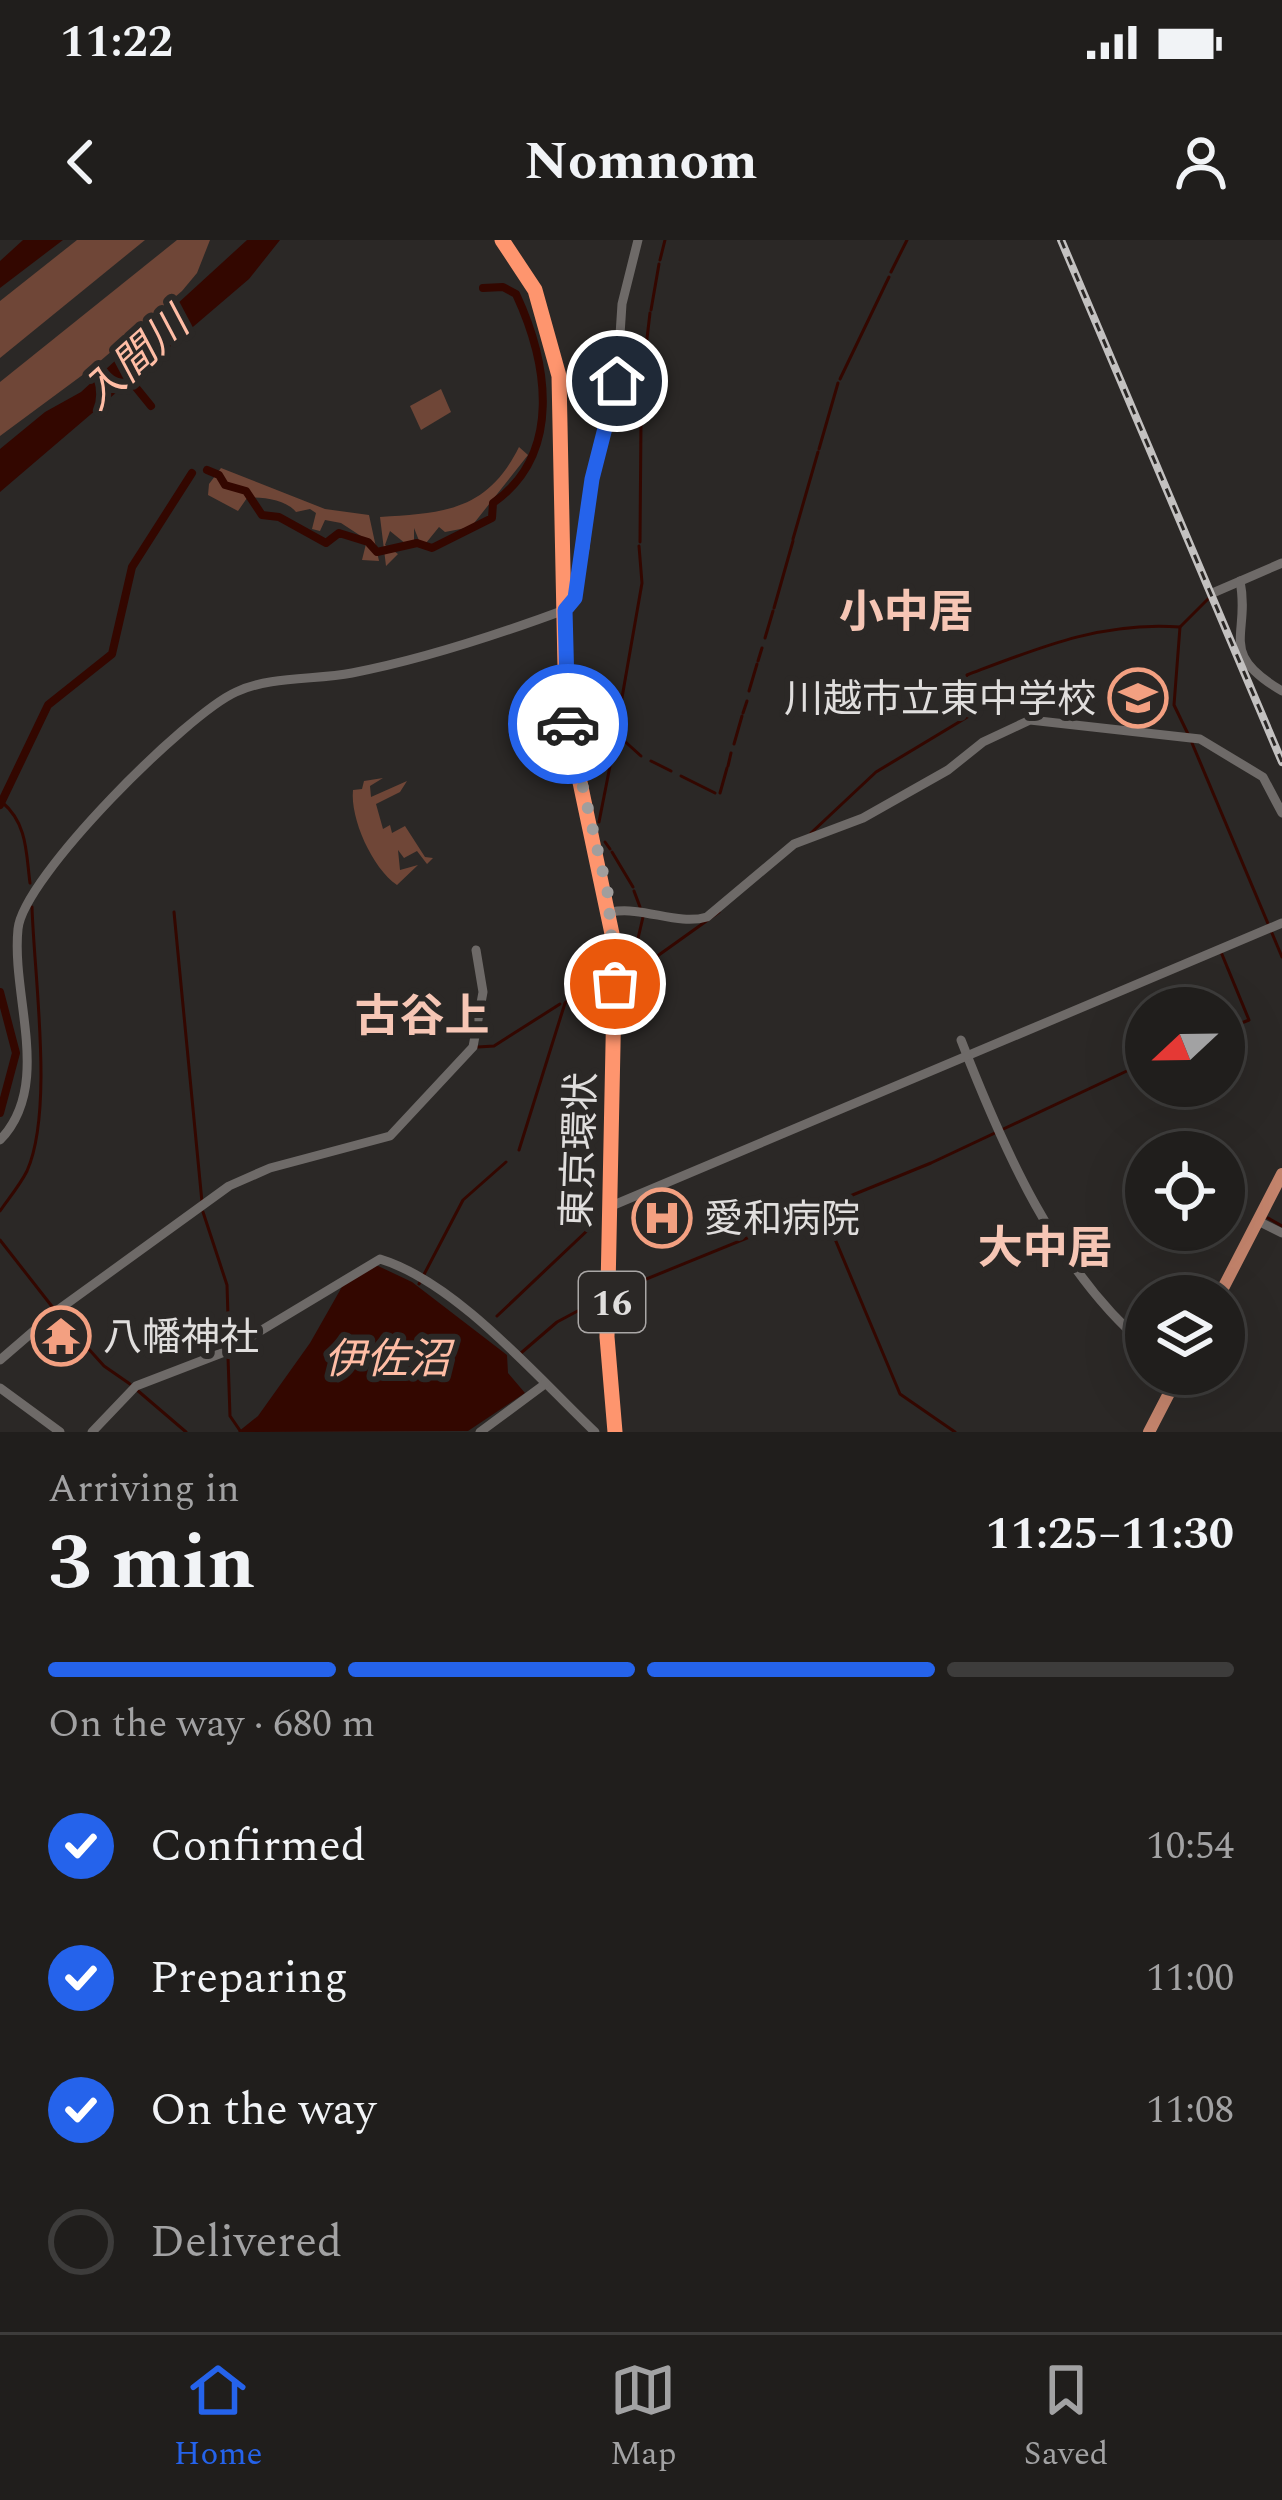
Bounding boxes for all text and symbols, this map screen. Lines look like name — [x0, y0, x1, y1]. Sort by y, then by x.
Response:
text: 11:22 — [60, 8, 173, 77]
text: Nomnom — [524, 121, 758, 203]
icon: back — [48, 129, 114, 195]
icon: person — [1168, 129, 1234, 195]
water label: 入間川 — [68, 292, 207, 425]
pin — [566, 330, 668, 432]
icon: home — [584, 348, 650, 414]
district label: 小中居 — [838, 579, 974, 648]
courier — [508, 664, 628, 784]
school or university icon: 川越市立東中学校 — [1107, 667, 1169, 729]
place label: 川越市立東中学校 — [784, 671, 1096, 730]
icon: car — [535, 691, 601, 757]
pin — [564, 933, 666, 1035]
icon: bag — [582, 951, 648, 1017]
district label: 古谷上 — [354, 983, 490, 1052]
north arrow — [1125, 987, 1245, 1107]
map controls — [1125, 987, 1245, 1395]
street label: 東京環状 — [548, 1071, 613, 1229]
button: locate — [1125, 1131, 1245, 1251]
hospital icon: 愛和病院 — [631, 1187, 693, 1249]
place label: 愛和病院 — [704, 1191, 860, 1250]
district label: 大中居 — [977, 1215, 1113, 1284]
road number: 16 — [579, 1272, 645, 1332]
button: layers — [1125, 1275, 1245, 1395]
temple icon: 八幡神社 — [30, 1305, 92, 1367]
place label: 八幡神社 — [103, 1309, 259, 1368]
water label: 伊佐沼 — [324, 1329, 455, 1392]
text: Arriving in — [48, 1460, 240, 1519]
text: 11:25–11:30 — [985, 1500, 1234, 1569]
text: 3 min — [48, 1504, 256, 1623]
text: On the way · 680 m — [48, 1695, 375, 1754]
text: Confirmed — [150, 1812, 366, 1881]
icon: check — [48, 1813, 114, 1879]
text: 10:54 — [1146, 1817, 1234, 1876]
text: Preparing — [150, 1944, 348, 2013]
icon: check — [48, 1945, 114, 2011]
text: 11:00 — [1146, 1949, 1234, 2008]
text: On the way — [150, 2076, 376, 2145]
icon: check — [48, 2077, 114, 2143]
text: 11:08 — [1146, 2081, 1234, 2140]
text: Delivered — [150, 2208, 342, 2277]
tab: Home — [174, 2357, 263, 2479]
tab: Map — [610, 2357, 676, 2479]
tab: Saved — [1024, 2357, 1108, 2479]

